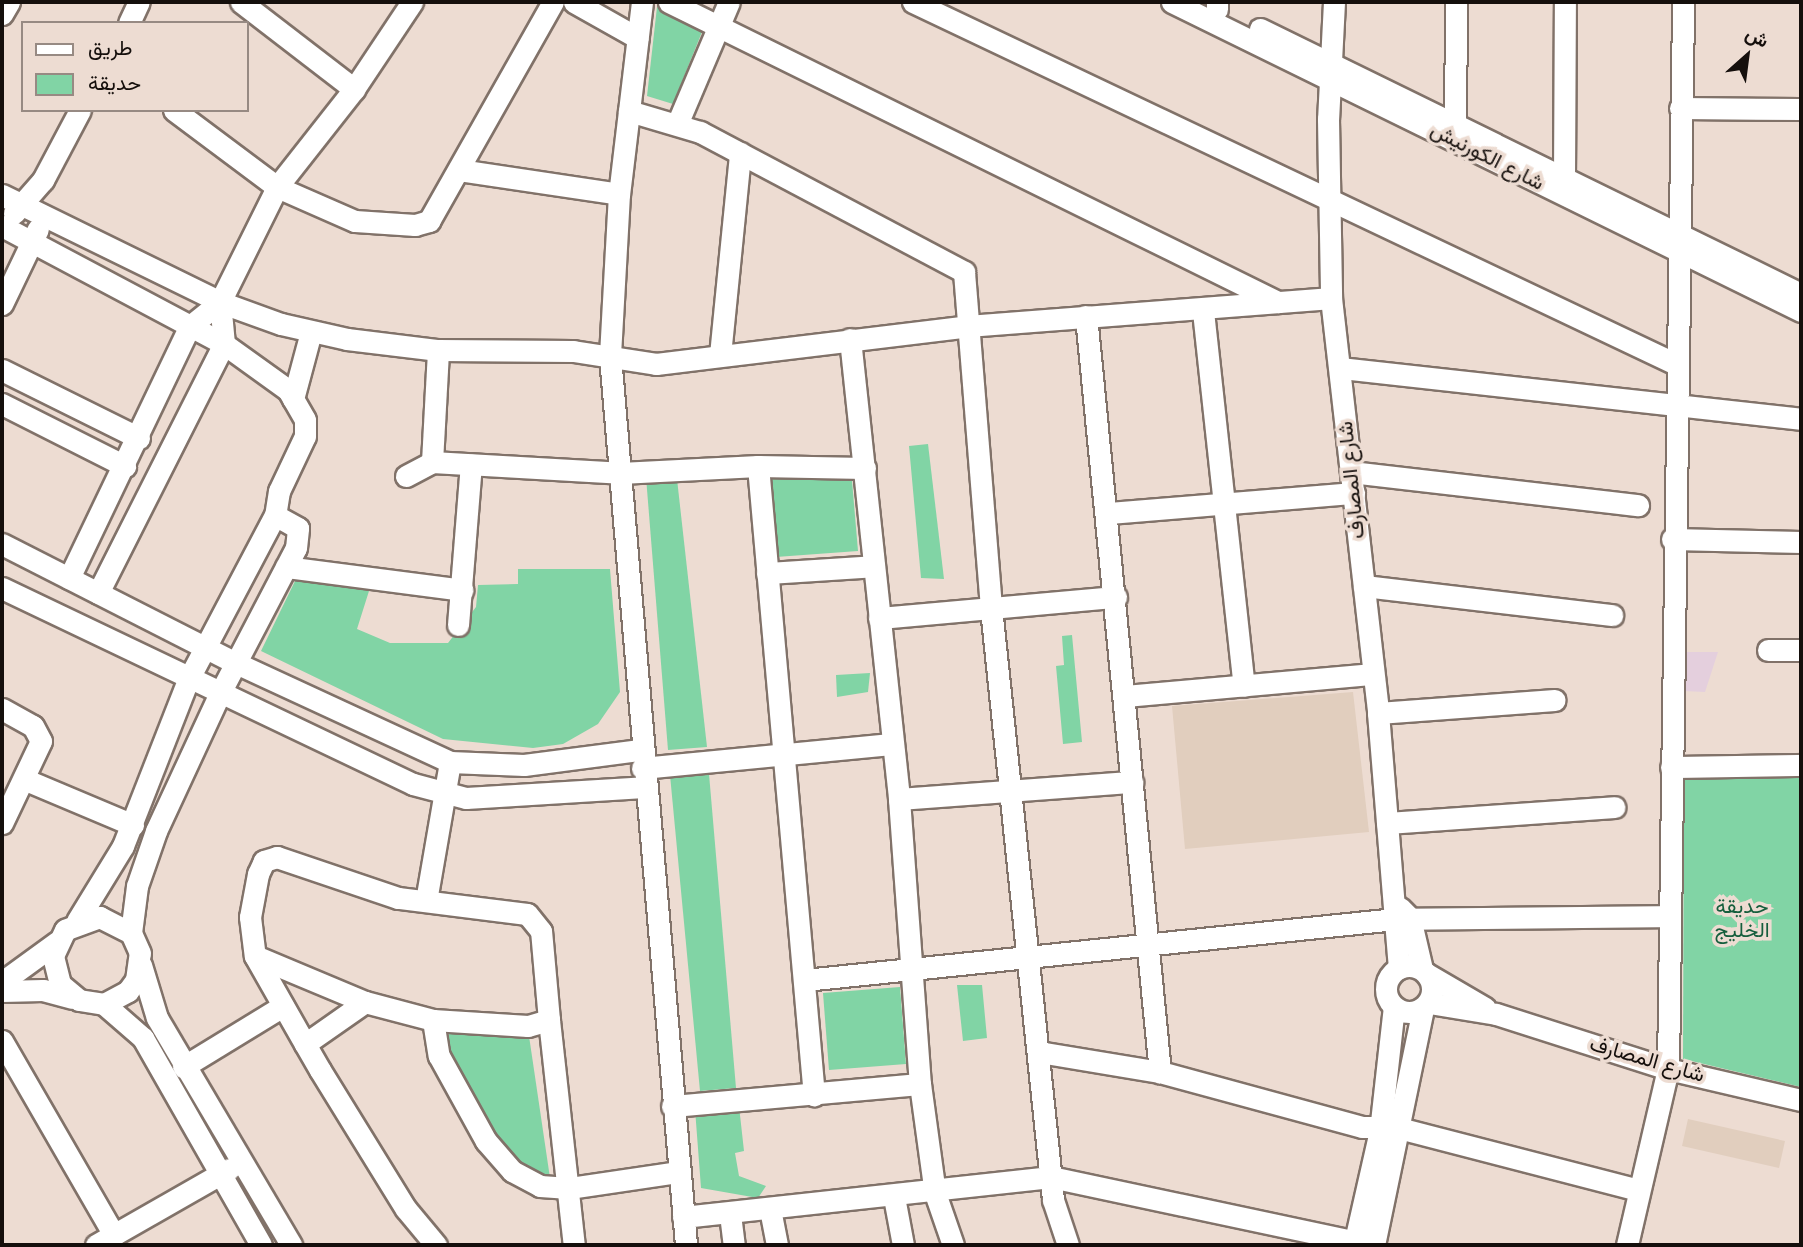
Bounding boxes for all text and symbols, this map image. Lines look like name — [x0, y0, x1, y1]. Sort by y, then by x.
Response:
legend — [21, 21, 248, 112]
north arrow — [1712, 21, 1782, 91]
text: ش — [1742, 22, 1772, 53]
text: طريق — [88, 36, 133, 61]
text: حديقة — [88, 71, 141, 96]
street label: شارع الكورنيش — [1426, 118, 1548, 196]
street label: شارع المصارف — [1333, 420, 1371, 540]
park label: حديقة الخليج — [1714, 894, 1770, 944]
street label: شارع المصارف — [1587, 1032, 1707, 1088]

